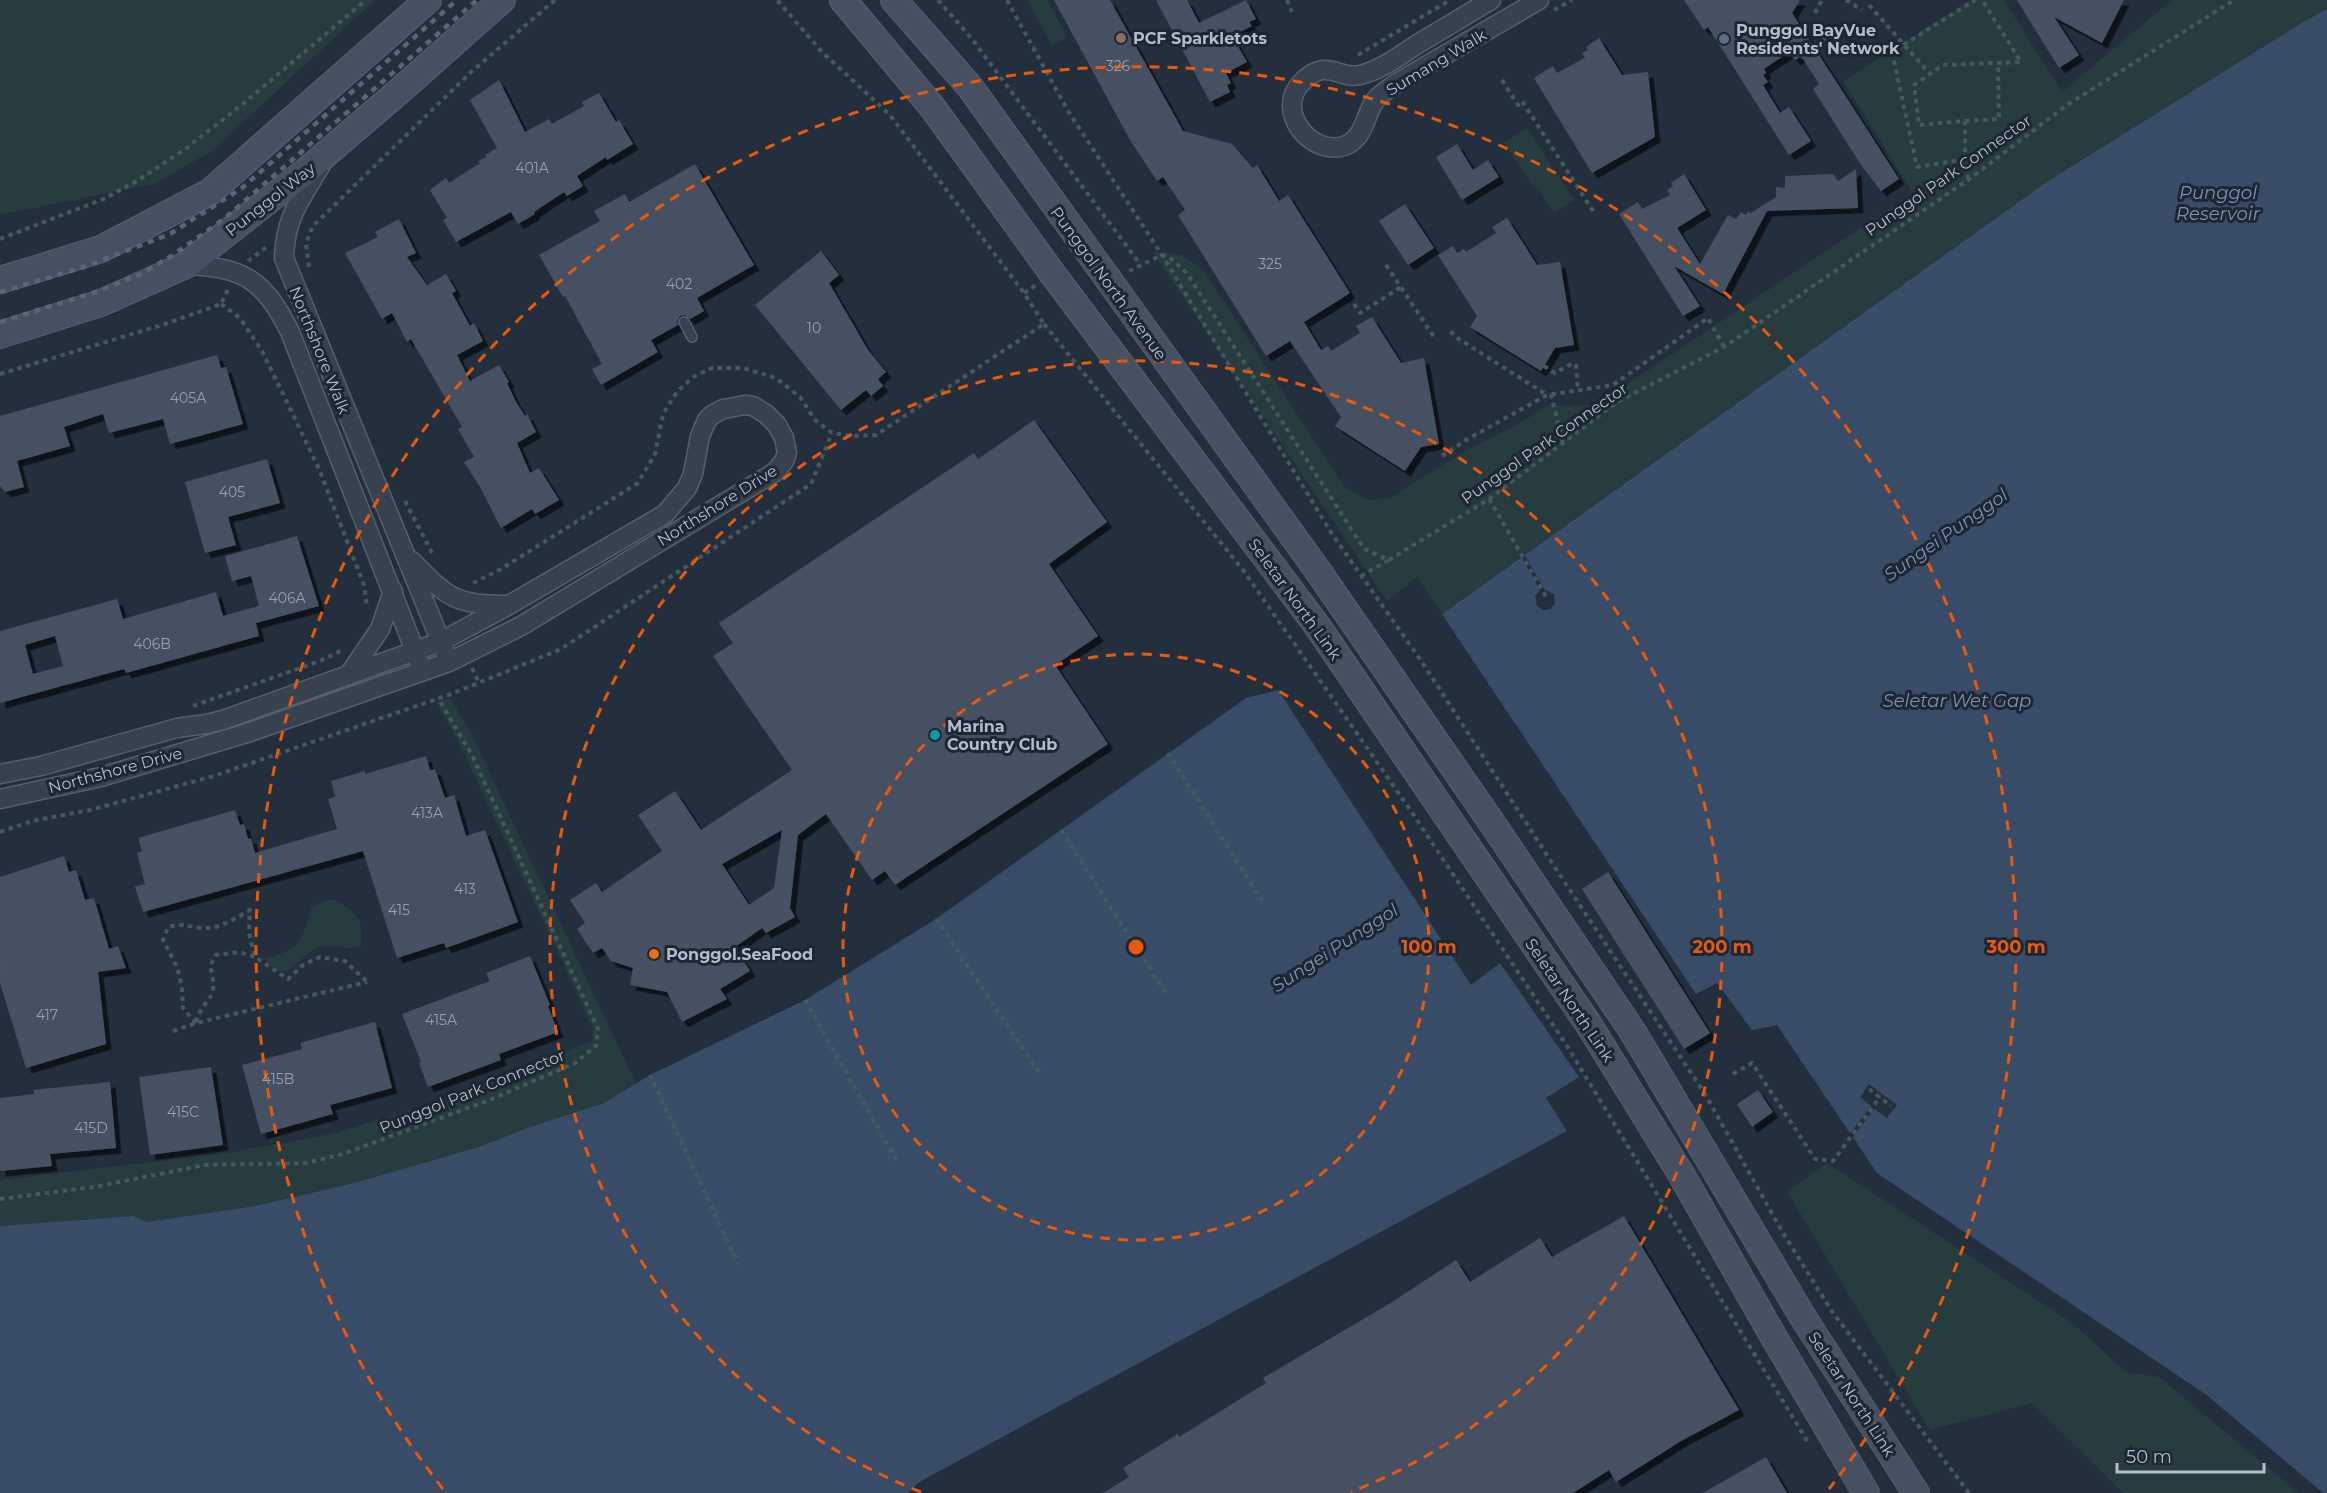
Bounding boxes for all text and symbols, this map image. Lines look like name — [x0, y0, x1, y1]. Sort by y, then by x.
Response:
place label: Punggol BayVue Residents' Network — [1736, 21, 1900, 58]
street label: Sumang Walk — [1383, 25, 1490, 100]
place label: PCF Sparkletots — [1133, 29, 1267, 48]
marker: PCF Sparkletots — [1114, 31, 1128, 45]
marker: Punggol BayVue Residents' Network — [1717, 32, 1731, 46]
house number: 326 — [1106, 57, 1131, 75]
street label: Punggol Park Connector — [1862, 111, 2035, 240]
street label: Punggol Way — [222, 158, 319, 240]
house number: 401A — [515, 159, 550, 177]
water label: Punggol Reservoir — [2176, 182, 2261, 225]
street label: Punggol North Avenue — [1047, 203, 1171, 364]
house number: 325 — [1258, 255, 1282, 273]
house number: 402 — [666, 275, 692, 293]
street label: Northshore Walk — [285, 284, 354, 417]
house number: 10 — [807, 319, 821, 337]
street label: Punggol Park Connector — [1458, 379, 1631, 508]
house number: 405A — [170, 389, 207, 407]
street label: Northshore Drive — [654, 461, 781, 550]
house number: 405 — [219, 483, 245, 501]
water label: Sungei Punggol — [1880, 484, 2012, 586]
street label: Seletar North Link — [1244, 535, 1345, 664]
house number: 406A — [268, 589, 307, 607]
house number: 406B — [133, 635, 171, 653]
water label: Seletar Wet Gap — [1883, 690, 2031, 712]
place label: Marina Country Club — [947, 717, 1057, 754]
marker: Marina Country Club — [928, 728, 942, 742]
street label: Northshore Drive — [46, 743, 184, 797]
house number: 413A — [411, 804, 444, 822]
house number: 413 — [454, 880, 476, 898]
water label: Sungei Punggol — [1268, 899, 1402, 997]
house number: 415 — [388, 901, 410, 919]
street label: Seletar North Link — [1521, 935, 1618, 1066]
text: 100 m — [1401, 936, 1457, 958]
text: 200 m — [1692, 936, 1752, 958]
text: 300 m — [1985, 936, 2046, 958]
centre of rings — [1126, 937, 1146, 957]
place label: Ponggol.SeaFood — [666, 945, 813, 964]
marker: Ponggol.SeaFood — [647, 947, 661, 961]
house number: 417 — [36, 1006, 58, 1024]
house number: 415A — [425, 1011, 458, 1029]
street label: Punggol Park Connector — [377, 1046, 568, 1137]
house number: 415B — [262, 1070, 294, 1088]
house number: 415C — [167, 1103, 199, 1121]
house number: 415D — [74, 1119, 108, 1137]
street label: Seletar North Link — [1804, 1328, 1899, 1461]
scale bar — [2117, 1436, 2264, 1474]
text: 50 m — [2126, 1446, 2172, 1468]

